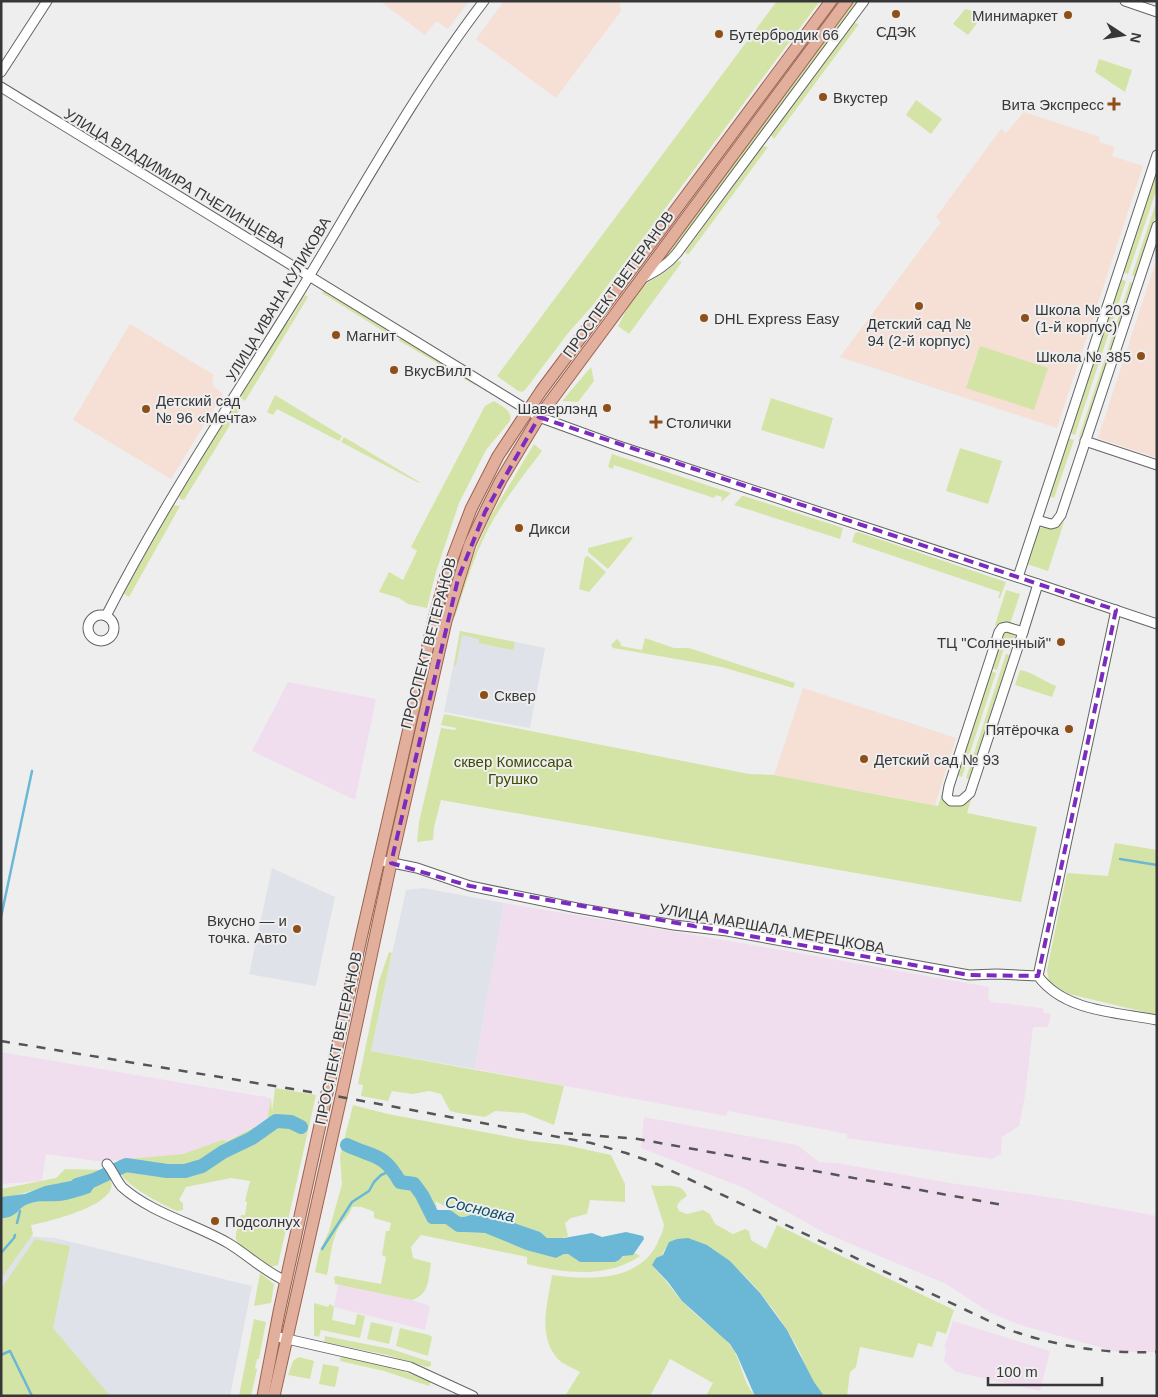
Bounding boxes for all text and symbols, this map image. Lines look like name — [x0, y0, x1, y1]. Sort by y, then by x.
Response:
place label: Минимаркет — [972, 7, 1058, 24]
marker: СДЭК — [890, 8, 902, 20]
marker: Минимаркет — [1062, 9, 1074, 21]
north arrow — [1098, 10, 1148, 60]
place label: СДЭК — [876, 23, 916, 40]
place label: Бутербродик 66 — [729, 26, 839, 43]
marker: Бутербродик 66 — [713, 28, 725, 40]
text: N — [1127, 31, 1145, 44]
place label: Вкустер — [833, 89, 888, 106]
marker: Вкустер — [817, 91, 829, 103]
place label: Вита Экспресс — [1002, 96, 1104, 113]
marker: Вита Экспресс — [1108, 98, 1120, 110]
street label: УЛИЦА ВЛАДИМИРА ПЧЕЛИНЦЕВА — [61, 105, 289, 251]
street label: ПРОСПЕКТ ВЕТЕРАНОВ — [559, 208, 677, 360]
street label: УЛИЦА ИВАНА КУЛИКОВА — [222, 214, 334, 384]
marker: Детский сад № 94 (2-й корпус) — [913, 300, 925, 312]
place label: Школа № 203 (1-й корпус) — [1035, 301, 1130, 335]
place label: DHL Express Easy — [714, 310, 840, 327]
marker: DHL Express Easy — [698, 312, 710, 324]
marker: Школа № 203 (1-й корпус) — [1019, 312, 1031, 324]
place label: Детский сад № 94 (2-й корпус) — [867, 315, 971, 349]
place label: Магнит — [346, 327, 396, 344]
marker: Магнит — [330, 329, 342, 341]
place label: Школа № 385 — [1036, 348, 1131, 365]
marker: Школа № 385 — [1135, 350, 1147, 362]
place label: ВкусВилл — [404, 362, 471, 379]
marker: ВкусВилл — [388, 364, 400, 376]
place label: Детский сад № 96 «Мечта» — [156, 392, 257, 426]
place label: Шаверлэнд — [517, 400, 597, 417]
marker: Шаверлэнд — [601, 402, 613, 414]
marker: Детский сад № 96 «Мечта» — [140, 403, 152, 415]
place label: Столички — [666, 414, 731, 431]
marker: Столички — [650, 416, 662, 428]
place label: Дикси — [529, 520, 570, 537]
marker: Дикси — [513, 522, 525, 534]
street label: ПРОСПЕКТ ВЕТЕРАНОВ — [397, 556, 459, 730]
place label: ТЦ "Солнечный" — [937, 634, 1051, 651]
marker: ТЦ "Солнечный" — [1055, 636, 1067, 648]
place label: Сквер — [494, 687, 536, 704]
marker: Сквер — [478, 689, 490, 701]
place label: Пятёрочка — [985, 721, 1060, 738]
marker: Пятёрочка — [1063, 723, 1075, 735]
place label: Детский сад № 93 — [874, 751, 999, 768]
park label: сквер Комиссара Грушко — [454, 753, 573, 787]
marker: Детский сад № 93 — [858, 753, 870, 765]
street label: УЛИЦА МАРШАЛА МЕРЕЦКОВА — [658, 900, 886, 956]
place label: Вкусно — и точка. Авто — [207, 912, 287, 946]
marker: Вкусно — и точка. Авто — [291, 923, 303, 935]
street label: ПРОСПЕКТ ВЕТЕРАНОВ — [311, 950, 365, 1126]
water label: Сосновка — [444, 1193, 517, 1225]
place label: Подсолнух — [225, 1213, 301, 1230]
marker: Подсолнух — [209, 1215, 221, 1227]
scale bar — [988, 1354, 1102, 1386]
text: 100 m — [996, 1363, 1038, 1380]

